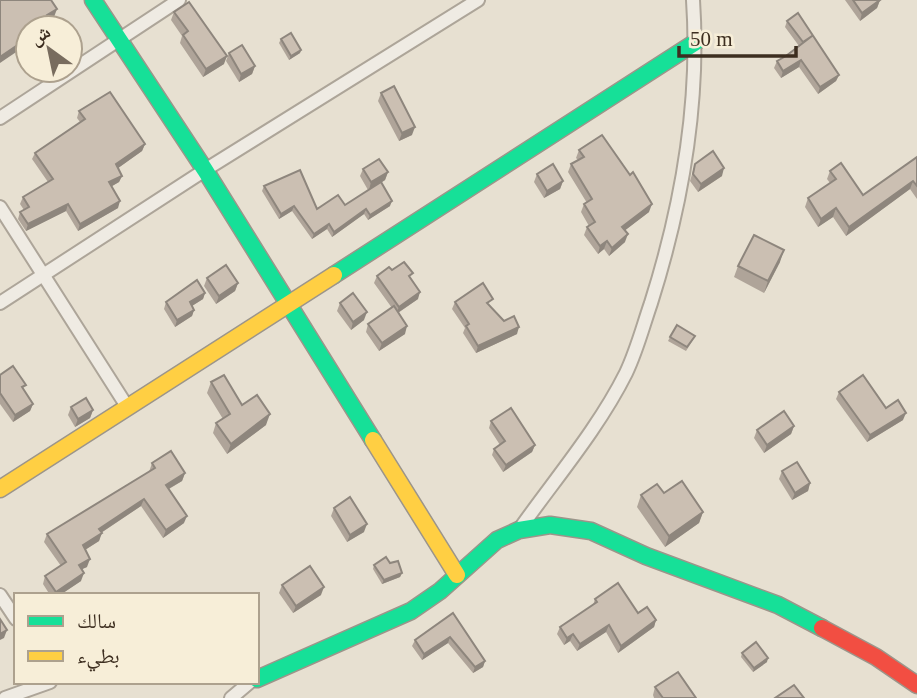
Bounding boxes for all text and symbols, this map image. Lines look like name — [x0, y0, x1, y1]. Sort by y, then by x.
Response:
north arrow — [14, 14, 84, 84]
scale bar — [679, 14, 796, 58]
text: ش — [26, 21, 55, 50]
text: 50 m — [690, 27, 733, 51]
legend — [14, 593, 259, 684]
text: سالك — [77, 609, 116, 633]
text: بطيء — [77, 644, 120, 672]

